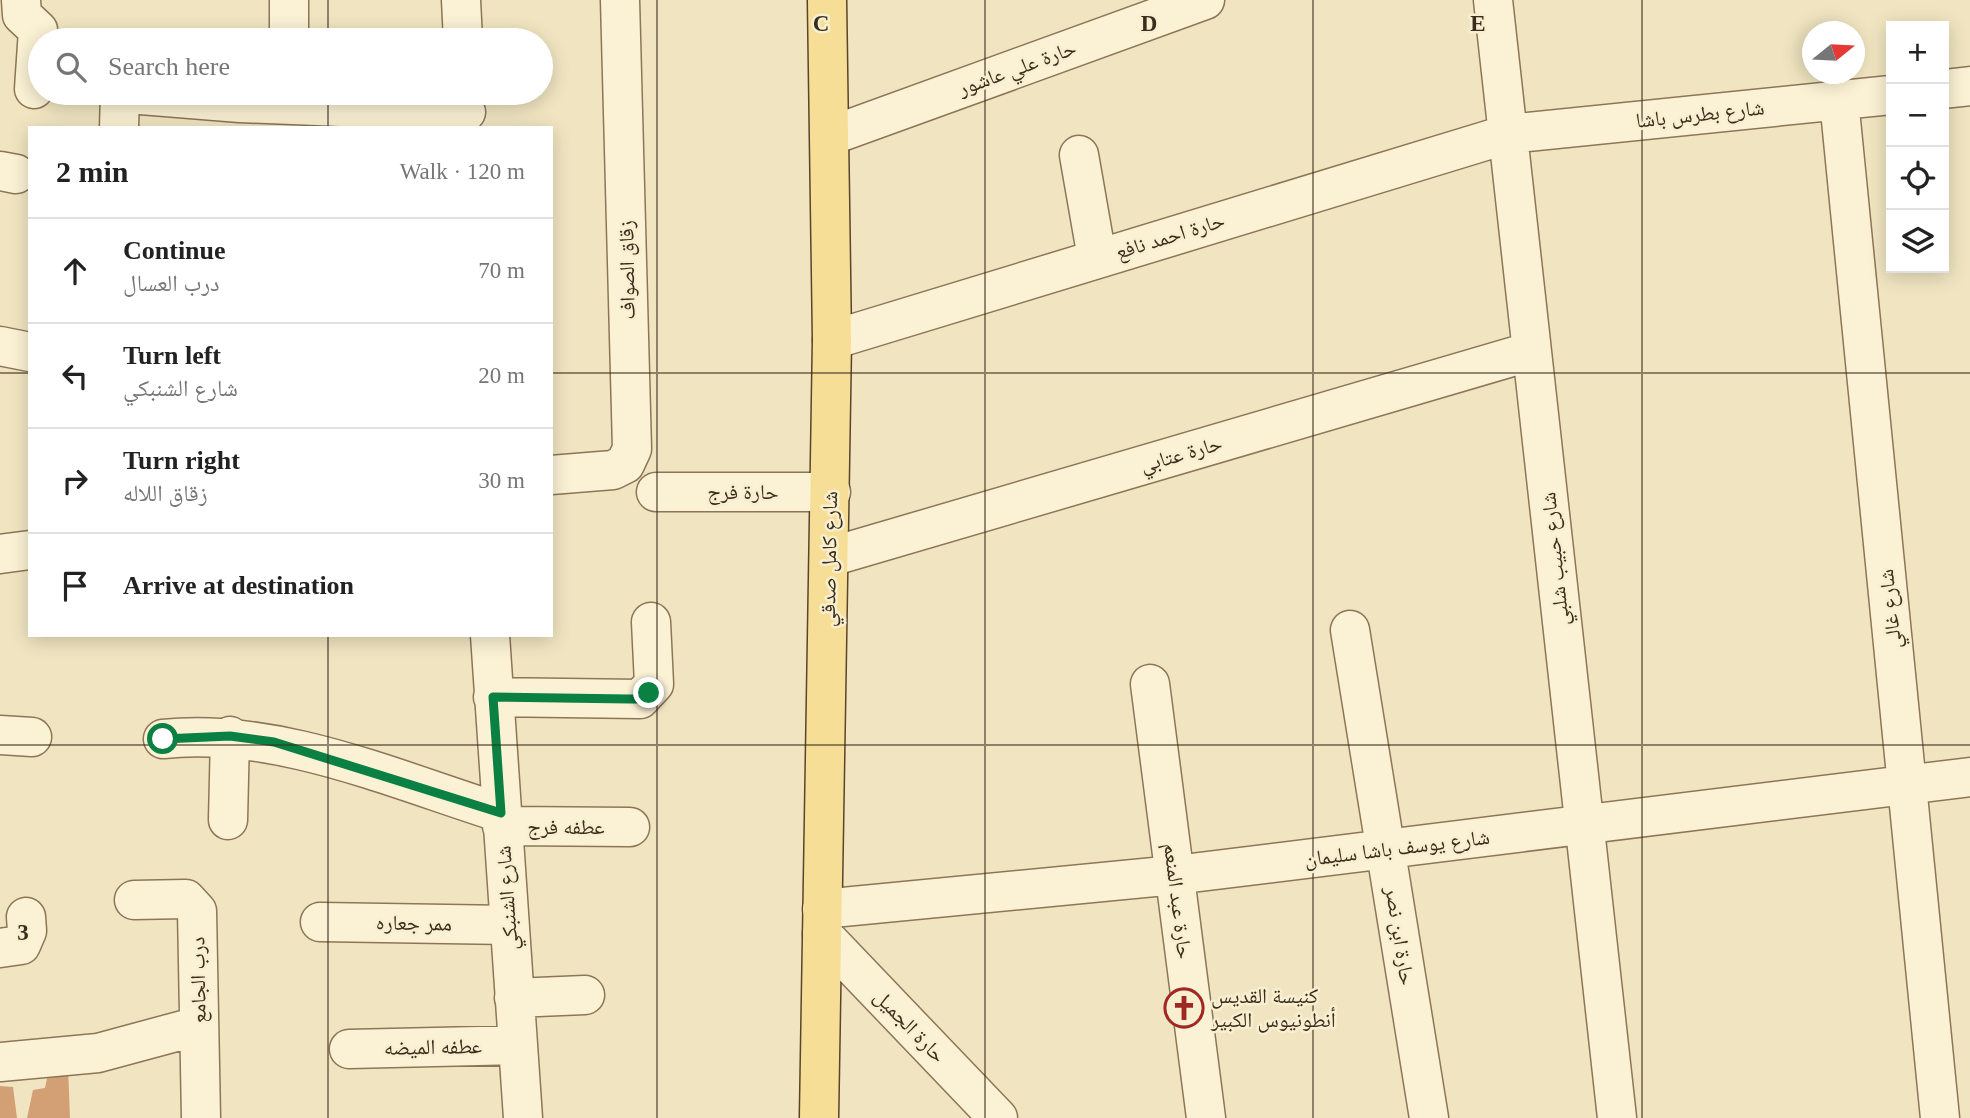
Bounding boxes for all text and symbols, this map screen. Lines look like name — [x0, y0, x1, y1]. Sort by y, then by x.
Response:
text: C — [813, 11, 829, 36]
text: D — [1141, 11, 1157, 36]
text: E — [1470, 11, 1486, 36]
north arrow — [1802, 21, 1865, 84]
map controls — [1886, 21, 1949, 273]
button: + — [1886, 21, 1949, 84]
search box — [28, 28, 553, 105]
street label: حارة علي عاشور — [954, 36, 1081, 105]
icon: search — [52, 48, 90, 86]
text: Search here — [108, 52, 230, 81]
button: − — [1886, 84, 1949, 147]
street label: شارع بطرس باشا — [1634, 95, 1766, 134]
button: locate — [1886, 147, 1949, 210]
text: 2 min — [56, 155, 129, 188]
text: Walk · 120 m — [400, 159, 525, 184]
street label: حارة احمد نافع — [1113, 208, 1228, 265]
button: layers — [1886, 210, 1949, 273]
street label: زقاق الصواف — [614, 220, 641, 320]
text: Continue — [123, 236, 226, 265]
icon: ahead — [56, 252, 94, 290]
text: 70 m — [478, 258, 525, 283]
text: درب العسال — [123, 271, 220, 296]
text: Turn left — [123, 341, 221, 370]
icon: left — [56, 357, 94, 395]
text: 20 m — [478, 363, 525, 388]
text: شارع الشنبكي — [123, 376, 238, 401]
street label: حارة عتابي — [1137, 431, 1226, 481]
text: Turn right — [123, 446, 240, 475]
icon: right — [56, 462, 94, 500]
text: 30 m — [478, 468, 525, 493]
street label: حارة فرج — [707, 480, 779, 505]
text: زقاق اللاله — [123, 481, 208, 506]
street label: شارع كامل صدقي — [816, 491, 847, 627]
street label: شارع حبيب شلبي — [1536, 491, 1578, 627]
icon: arrive — [56, 567, 94, 605]
street label: شارع غالي — [1874, 568, 1910, 650]
text: Arrive at destination — [123, 571, 354, 600]
route end — [633, 677, 664, 708]
route start — [147, 723, 178, 754]
street label: عطفه فرج — [527, 815, 605, 840]
street label: شارع يوسف باشا سليمان — [1303, 825, 1491, 872]
street label: حارة عبد المنعم — [1157, 842, 1197, 961]
street label: شارع الشنبكي — [491, 845, 527, 951]
street label: حارة ابن نصر — [1379, 884, 1420, 987]
street label: ممر جعاره — [376, 910, 452, 936]
text: 3 — [17, 920, 29, 945]
street label: درب الجامع — [185, 936, 212, 1024]
street label: حارة الجميل — [868, 984, 951, 1068]
place label: كنيسة القديس أنطونيوس الكبير — [1210, 984, 1336, 1033]
church icon: كنيسة القديس أنطونيوس الكبير — [1163, 987, 1205, 1029]
street label: عطفه الميضه — [384, 1034, 483, 1060]

